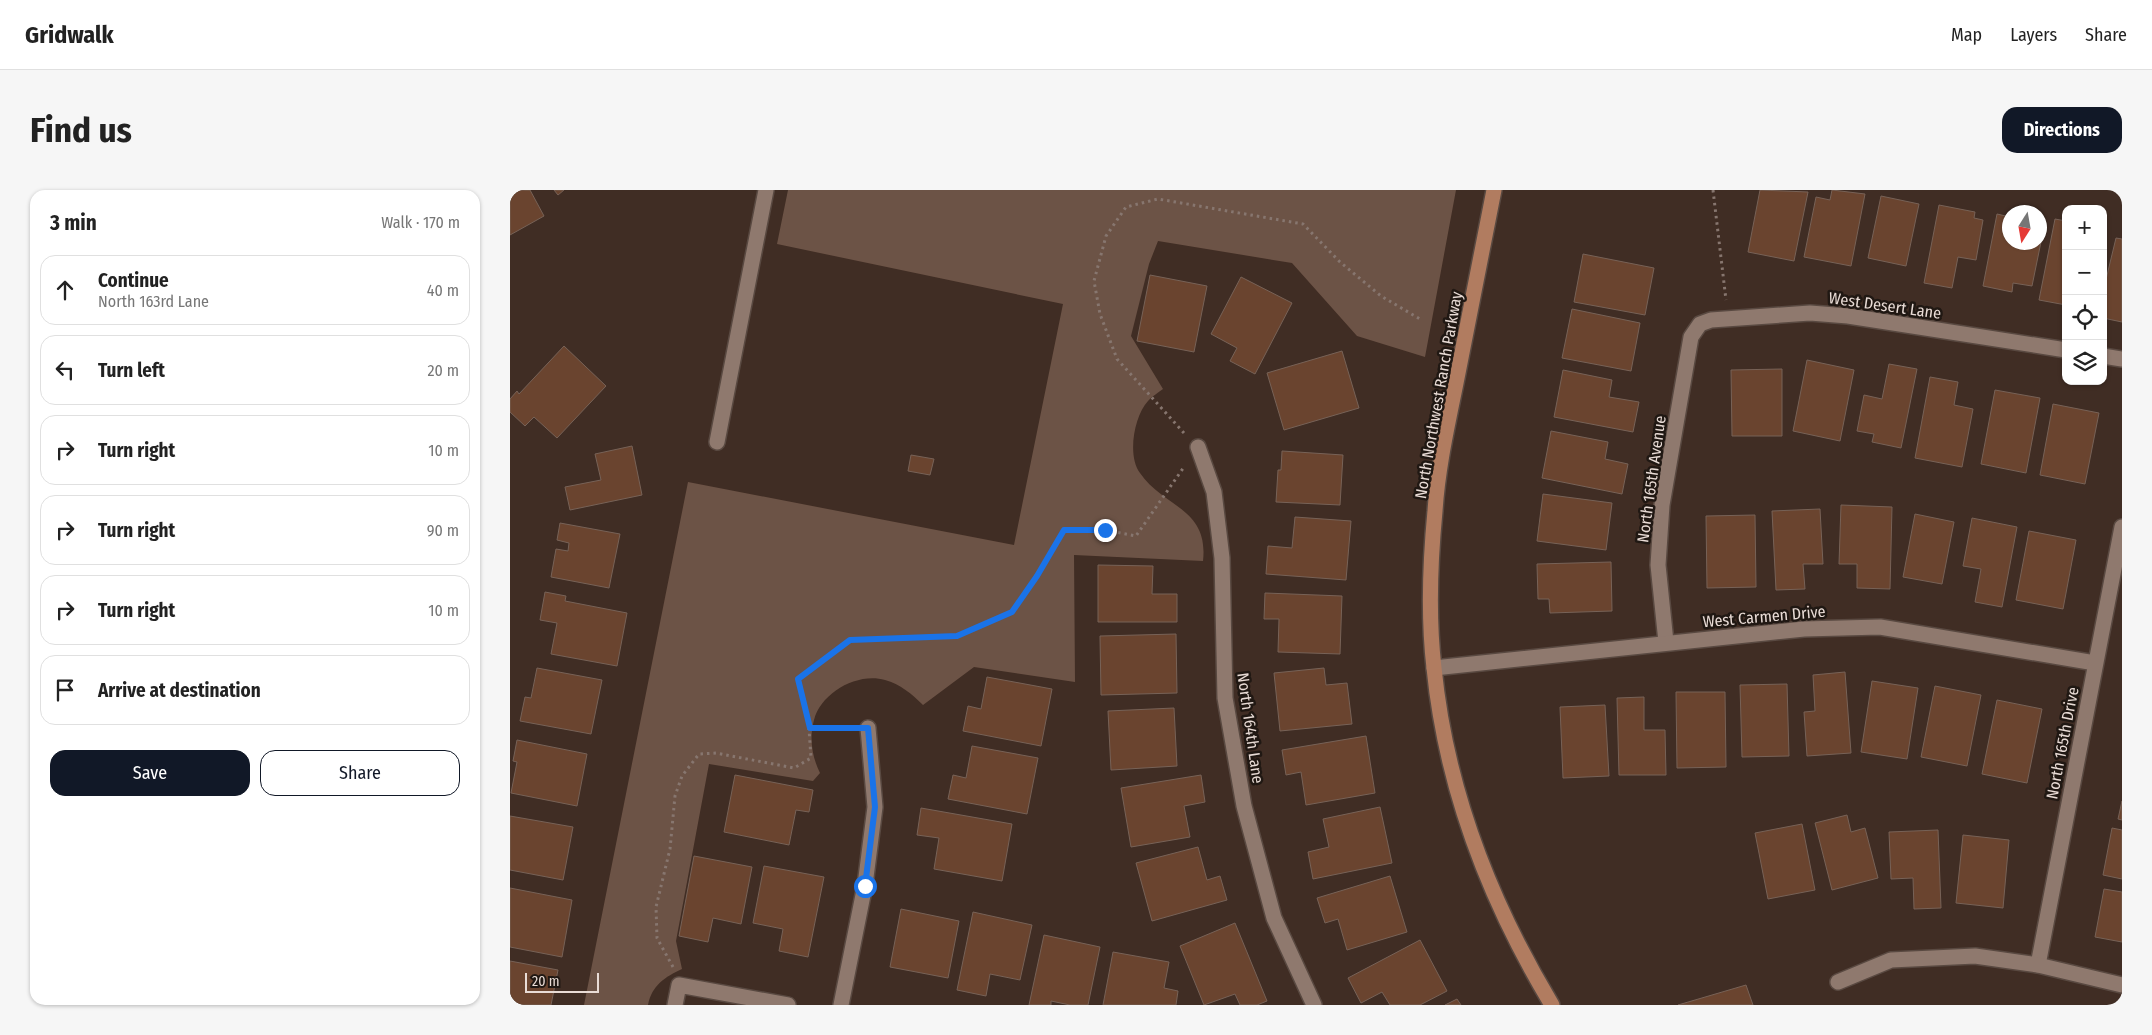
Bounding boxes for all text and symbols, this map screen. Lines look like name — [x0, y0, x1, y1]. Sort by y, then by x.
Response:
text: Gridwalk — [25, 21, 114, 49]
text: Map — [1951, 24, 1982, 46]
text: Layers — [2010, 24, 2057, 46]
text: Share — [2085, 24, 2127, 46]
button: Directions — [2002, 107, 2122, 153]
text: Find us — [30, 109, 132, 151]
north arrow — [2002, 205, 2047, 250]
map controls — [2062, 205, 2107, 385]
button: + — [2062, 205, 2107, 250]
text: 3 min — [50, 210, 97, 236]
text: Walk · 170 m — [381, 213, 460, 232]
button: − — [2062, 250, 2107, 295]
text: Continue — [98, 269, 169, 292]
icon: ahead — [51, 276, 79, 304]
text: 40 m — [427, 281, 459, 300]
street label: West Desert Lane — [1828, 288, 1942, 323]
street label: North Northwest Ranch Parkway — [1411, 289, 1466, 500]
text: North 163rd Lane — [98, 292, 209, 311]
button: locate — [2062, 295, 2107, 340]
button: layers — [2062, 340, 2107, 385]
icon: left — [51, 356, 79, 384]
text: Turn left — [98, 359, 165, 382]
text: 20 m — [428, 361, 459, 380]
street label: North 165th Avenue — [1633, 414, 1670, 544]
icon: right — [51, 436, 79, 464]
text: Turn right — [98, 439, 175, 462]
text: 10 m — [428, 441, 459, 460]
icon: right — [51, 516, 79, 544]
text: Turn right — [98, 519, 175, 542]
route end — [1094, 519, 1117, 542]
text: 90 m — [427, 521, 459, 540]
icon: right — [51, 596, 79, 624]
text: Turn right — [98, 599, 175, 622]
text: 10 m — [428, 601, 459, 620]
street label: West Carmen Drive — [1702, 602, 1826, 631]
street label: North 164th Lane — [1233, 671, 1268, 785]
icon: arrive — [51, 676, 79, 704]
text: Arrive at destination — [98, 679, 261, 702]
street label: North 165th Drive — [2042, 685, 2083, 801]
button: Save — [50, 750, 250, 796]
button: Share — [260, 750, 460, 796]
route start — [854, 875, 877, 898]
scale bar — [525, 970, 599, 993]
text: 20 m — [532, 973, 560, 990]

